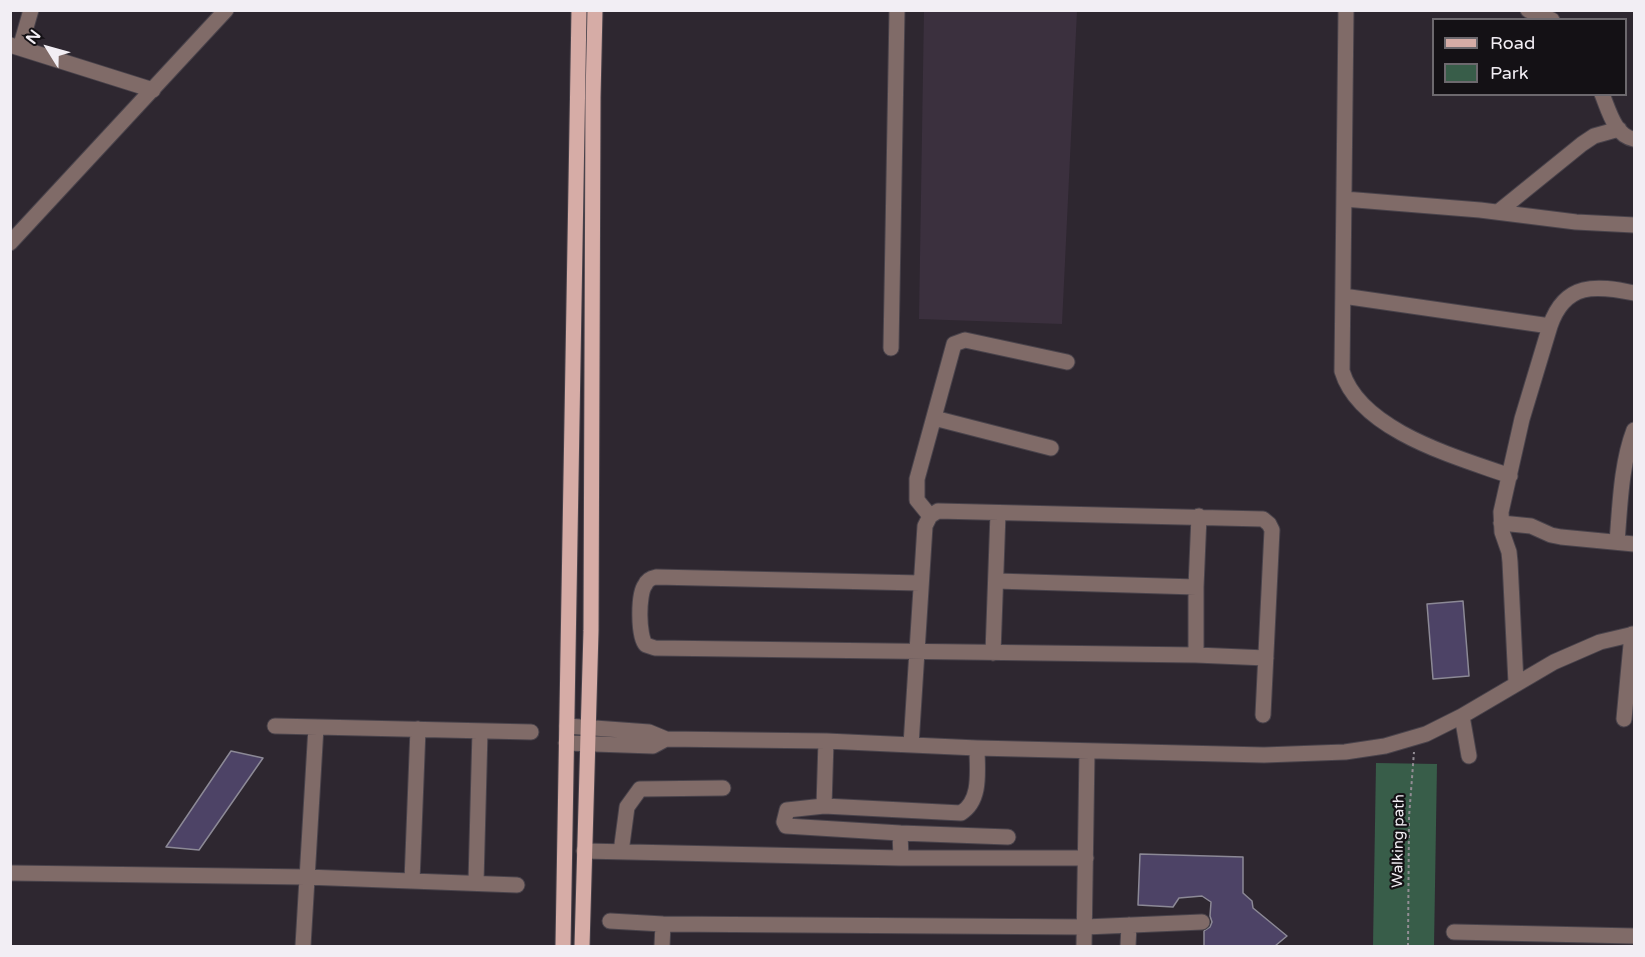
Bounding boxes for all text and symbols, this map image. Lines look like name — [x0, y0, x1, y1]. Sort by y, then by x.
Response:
north arrow — [18, 18, 78, 78]
legend — [1432, 18, 1627, 96]
text: N — [22, 26, 45, 48]
text: Road — [1490, 32, 1535, 54]
text: Park — [1490, 62, 1528, 84]
street label: Walking path — [1389, 794, 1409, 888]

